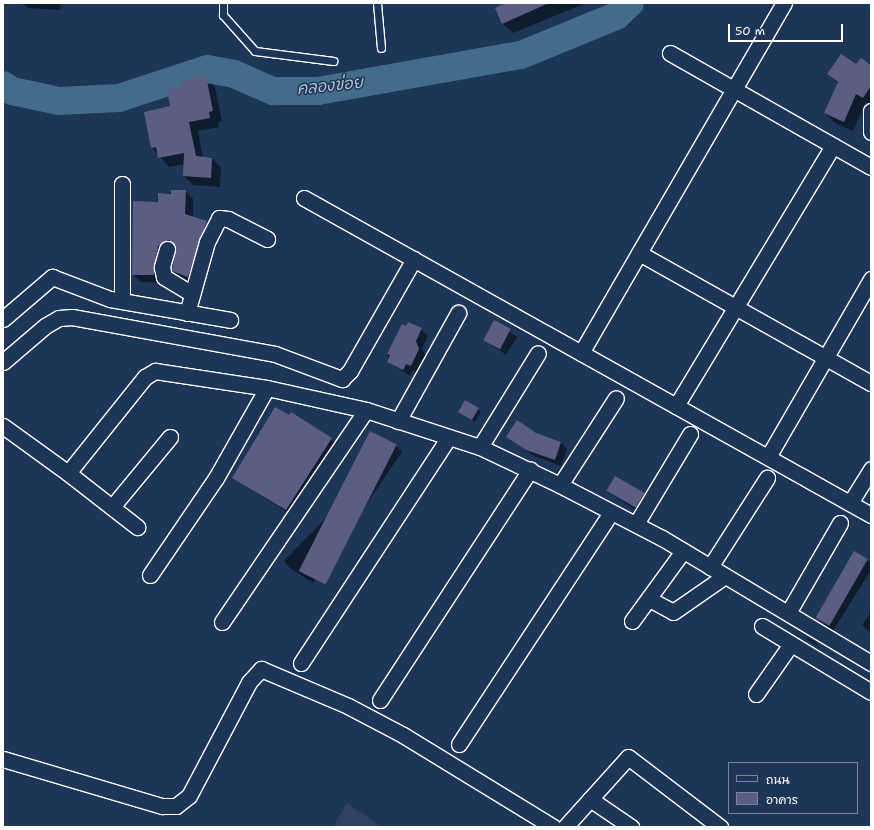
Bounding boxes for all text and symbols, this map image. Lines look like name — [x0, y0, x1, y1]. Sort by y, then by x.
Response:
scale bar — [730, 16, 845, 42]
text: 50 m — [735, 23, 765, 39]
water label: คลองข่อย — [296, 73, 364, 99]
legend — [728, 762, 858, 814]
text: ถนน — [766, 772, 790, 788]
text: อาคาร — [766, 792, 798, 808]

